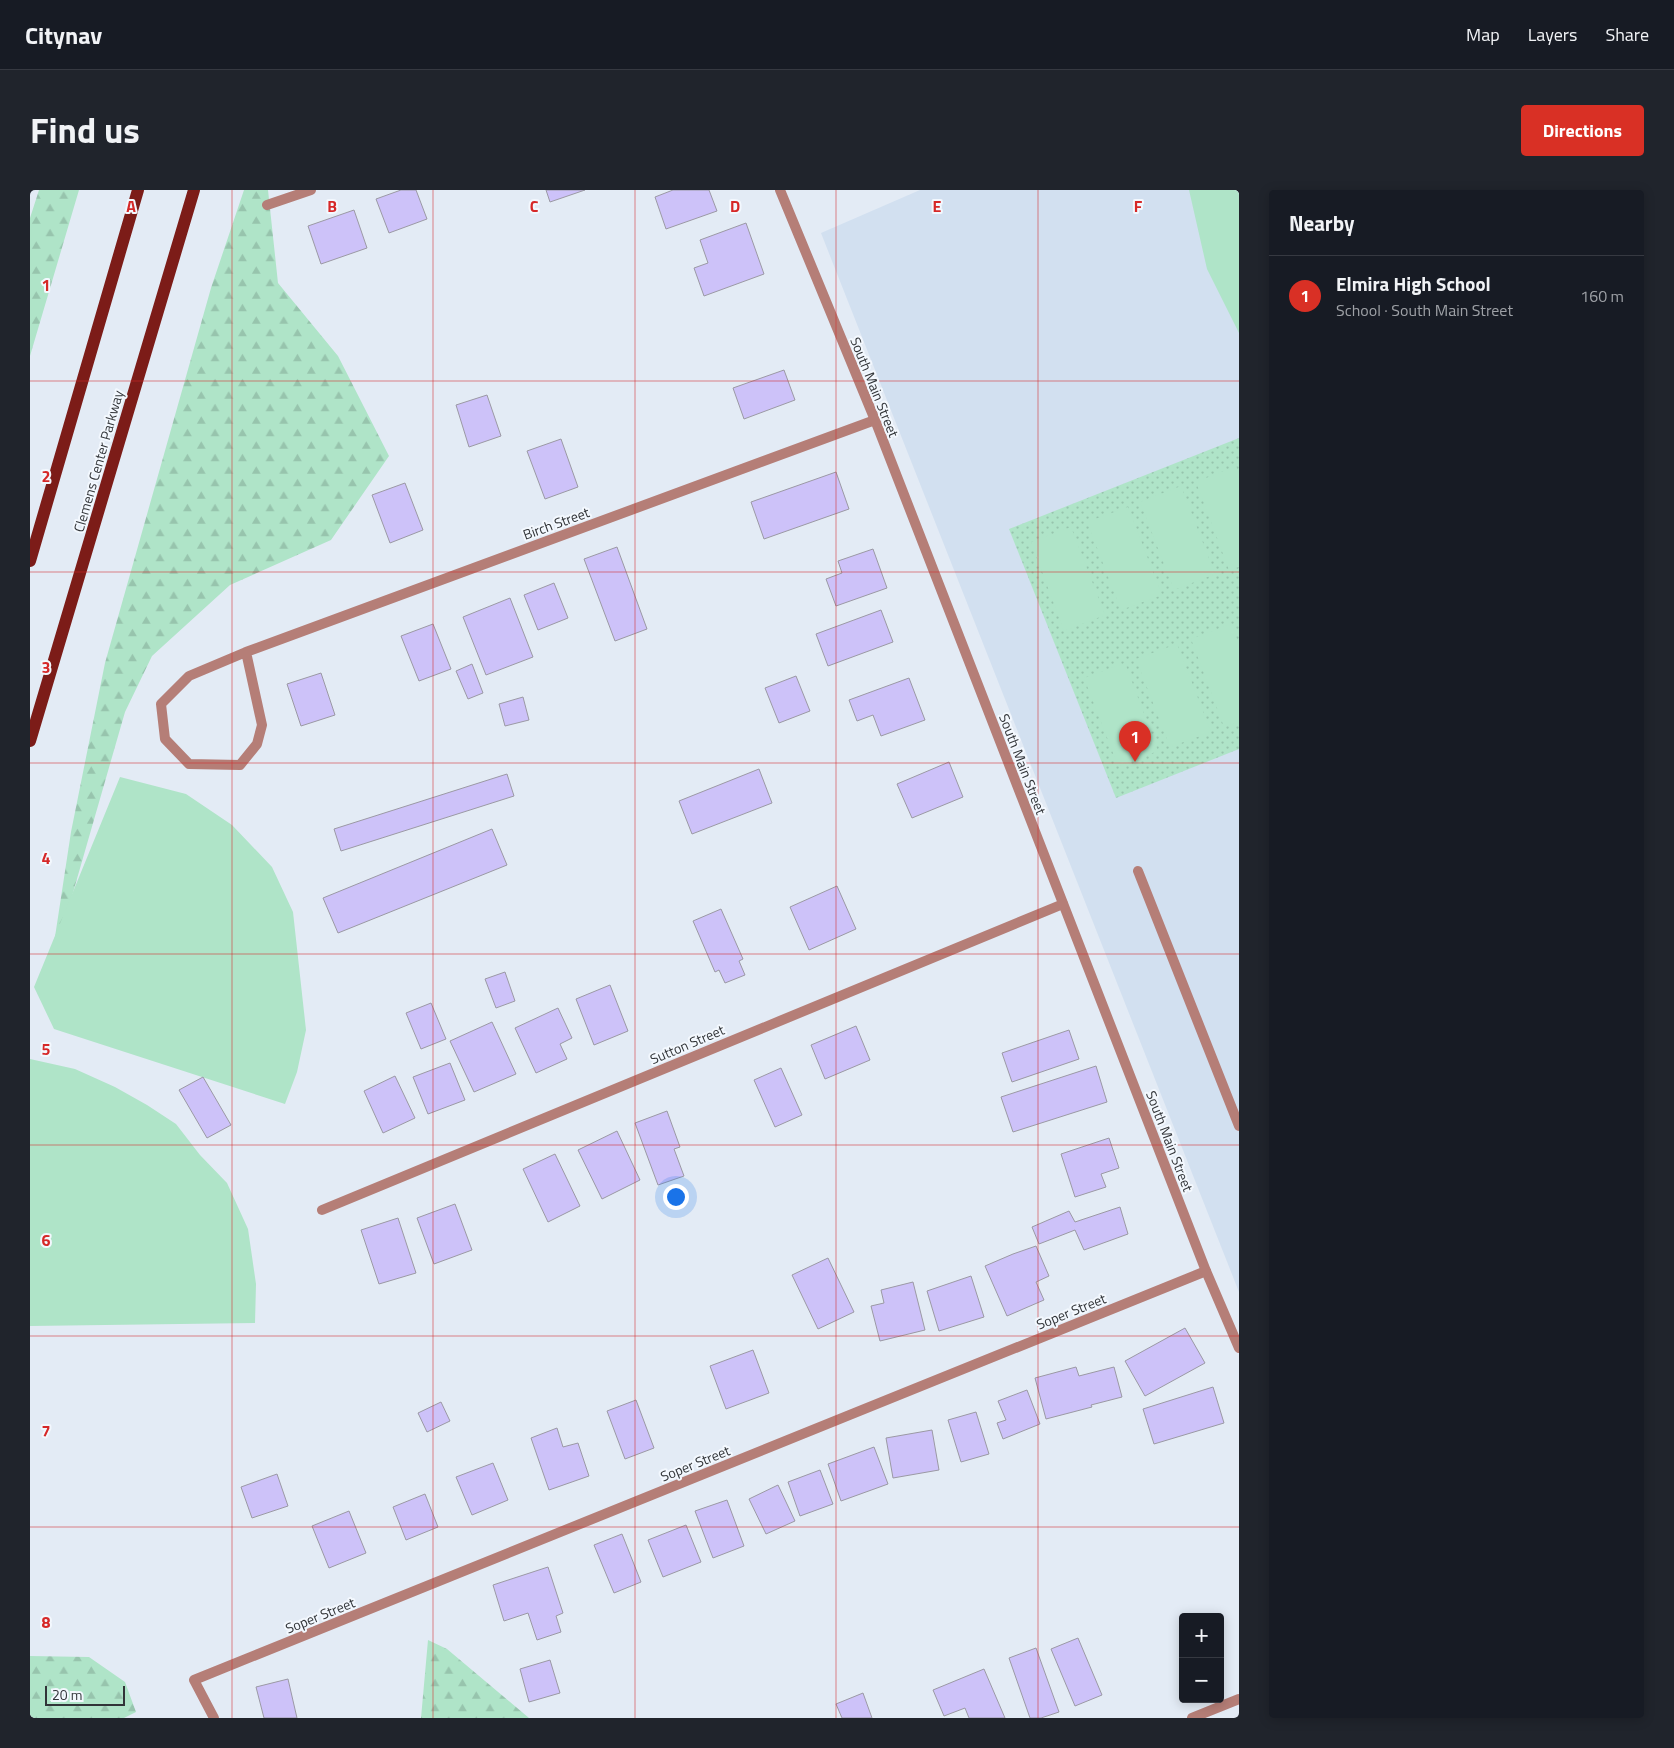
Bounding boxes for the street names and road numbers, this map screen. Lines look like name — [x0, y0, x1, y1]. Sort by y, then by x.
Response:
street label: South Main Street — [845, 334, 905, 440]
street label: Clemens Center Parkway — [68, 387, 128, 534]
street label: Birch Street — [520, 501, 592, 545]
street label: South Main Street — [994, 711, 1052, 818]
street label: Sutton Street — [647, 1019, 728, 1069]
street label: South Main Street — [1141, 1088, 1199, 1195]
street label: Soper Street — [1033, 1287, 1109, 1334]
street label: Soper Street — [657, 1439, 733, 1486]
street label: Soper Street — [282, 1591, 358, 1638]

